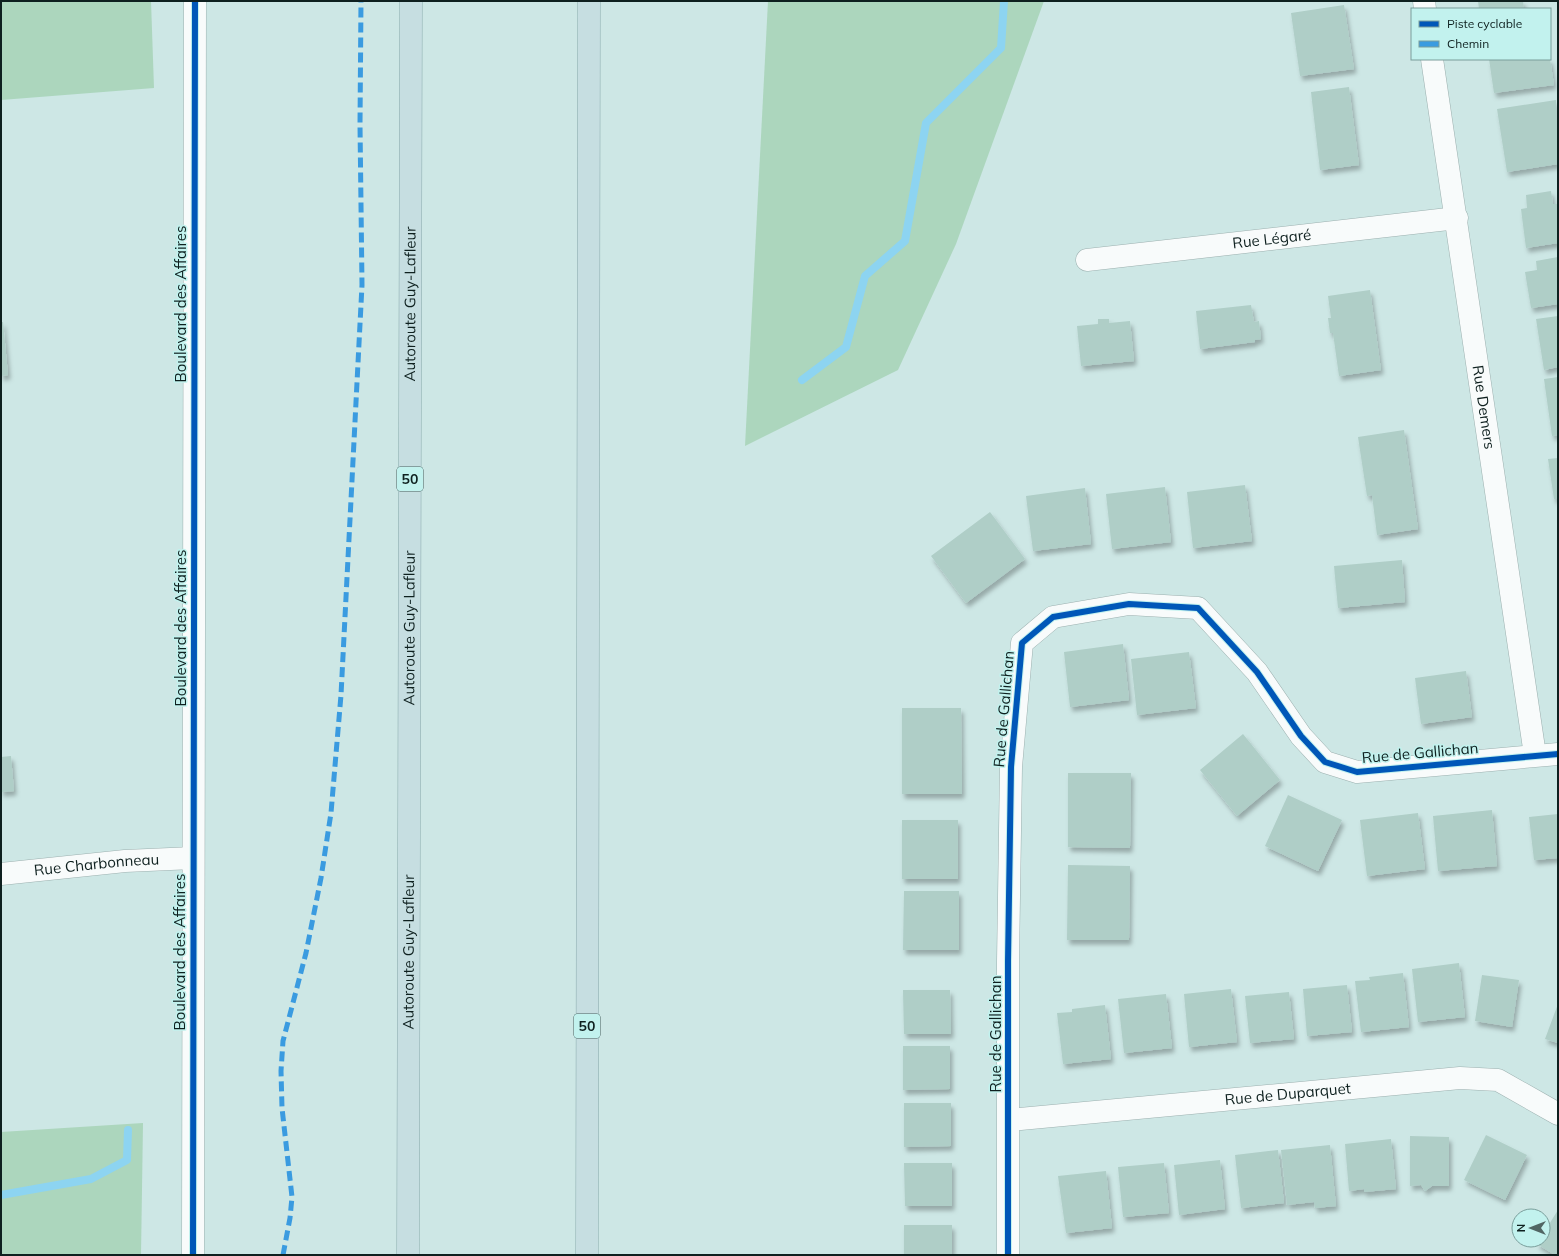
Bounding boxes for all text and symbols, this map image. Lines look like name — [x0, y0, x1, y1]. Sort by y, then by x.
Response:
legend — [1411, 8, 1551, 60]
text: Piste cyclable — [1447, 16, 1522, 31]
text: Chemin — [1447, 36, 1489, 51]
street label: Rue Légaré — [1231, 225, 1312, 252]
street label: Boulevard des Affaires — [171, 226, 190, 382]
street label: Autoroute Guy-Lafleur — [400, 226, 419, 382]
street label: Rue Demers — [1468, 364, 1500, 450]
road number: 50 — [397, 467, 423, 491]
street label: Boulevard des Affaires — [171, 550, 190, 706]
street label: Autoroute Guy-Lafleur — [399, 550, 419, 706]
street label: Rue de Gallichan — [989, 650, 1018, 768]
street label: Rue de Gallichan — [1361, 738, 1479, 767]
street label: Rue Charbonneau — [33, 850, 160, 879]
street label: Boulevard des Affaires — [170, 874, 189, 1030]
street label: Autoroute Guy-Lafleur — [399, 874, 418, 1030]
street label: Rue de Gallichan — [986, 976, 1005, 1092]
road number: 50 — [574, 1014, 600, 1038]
street label: Rue de Duparquet — [1224, 1078, 1352, 1109]
north arrow — [1511, 1208, 1551, 1248]
text: N — [1514, 1224, 1528, 1232]

